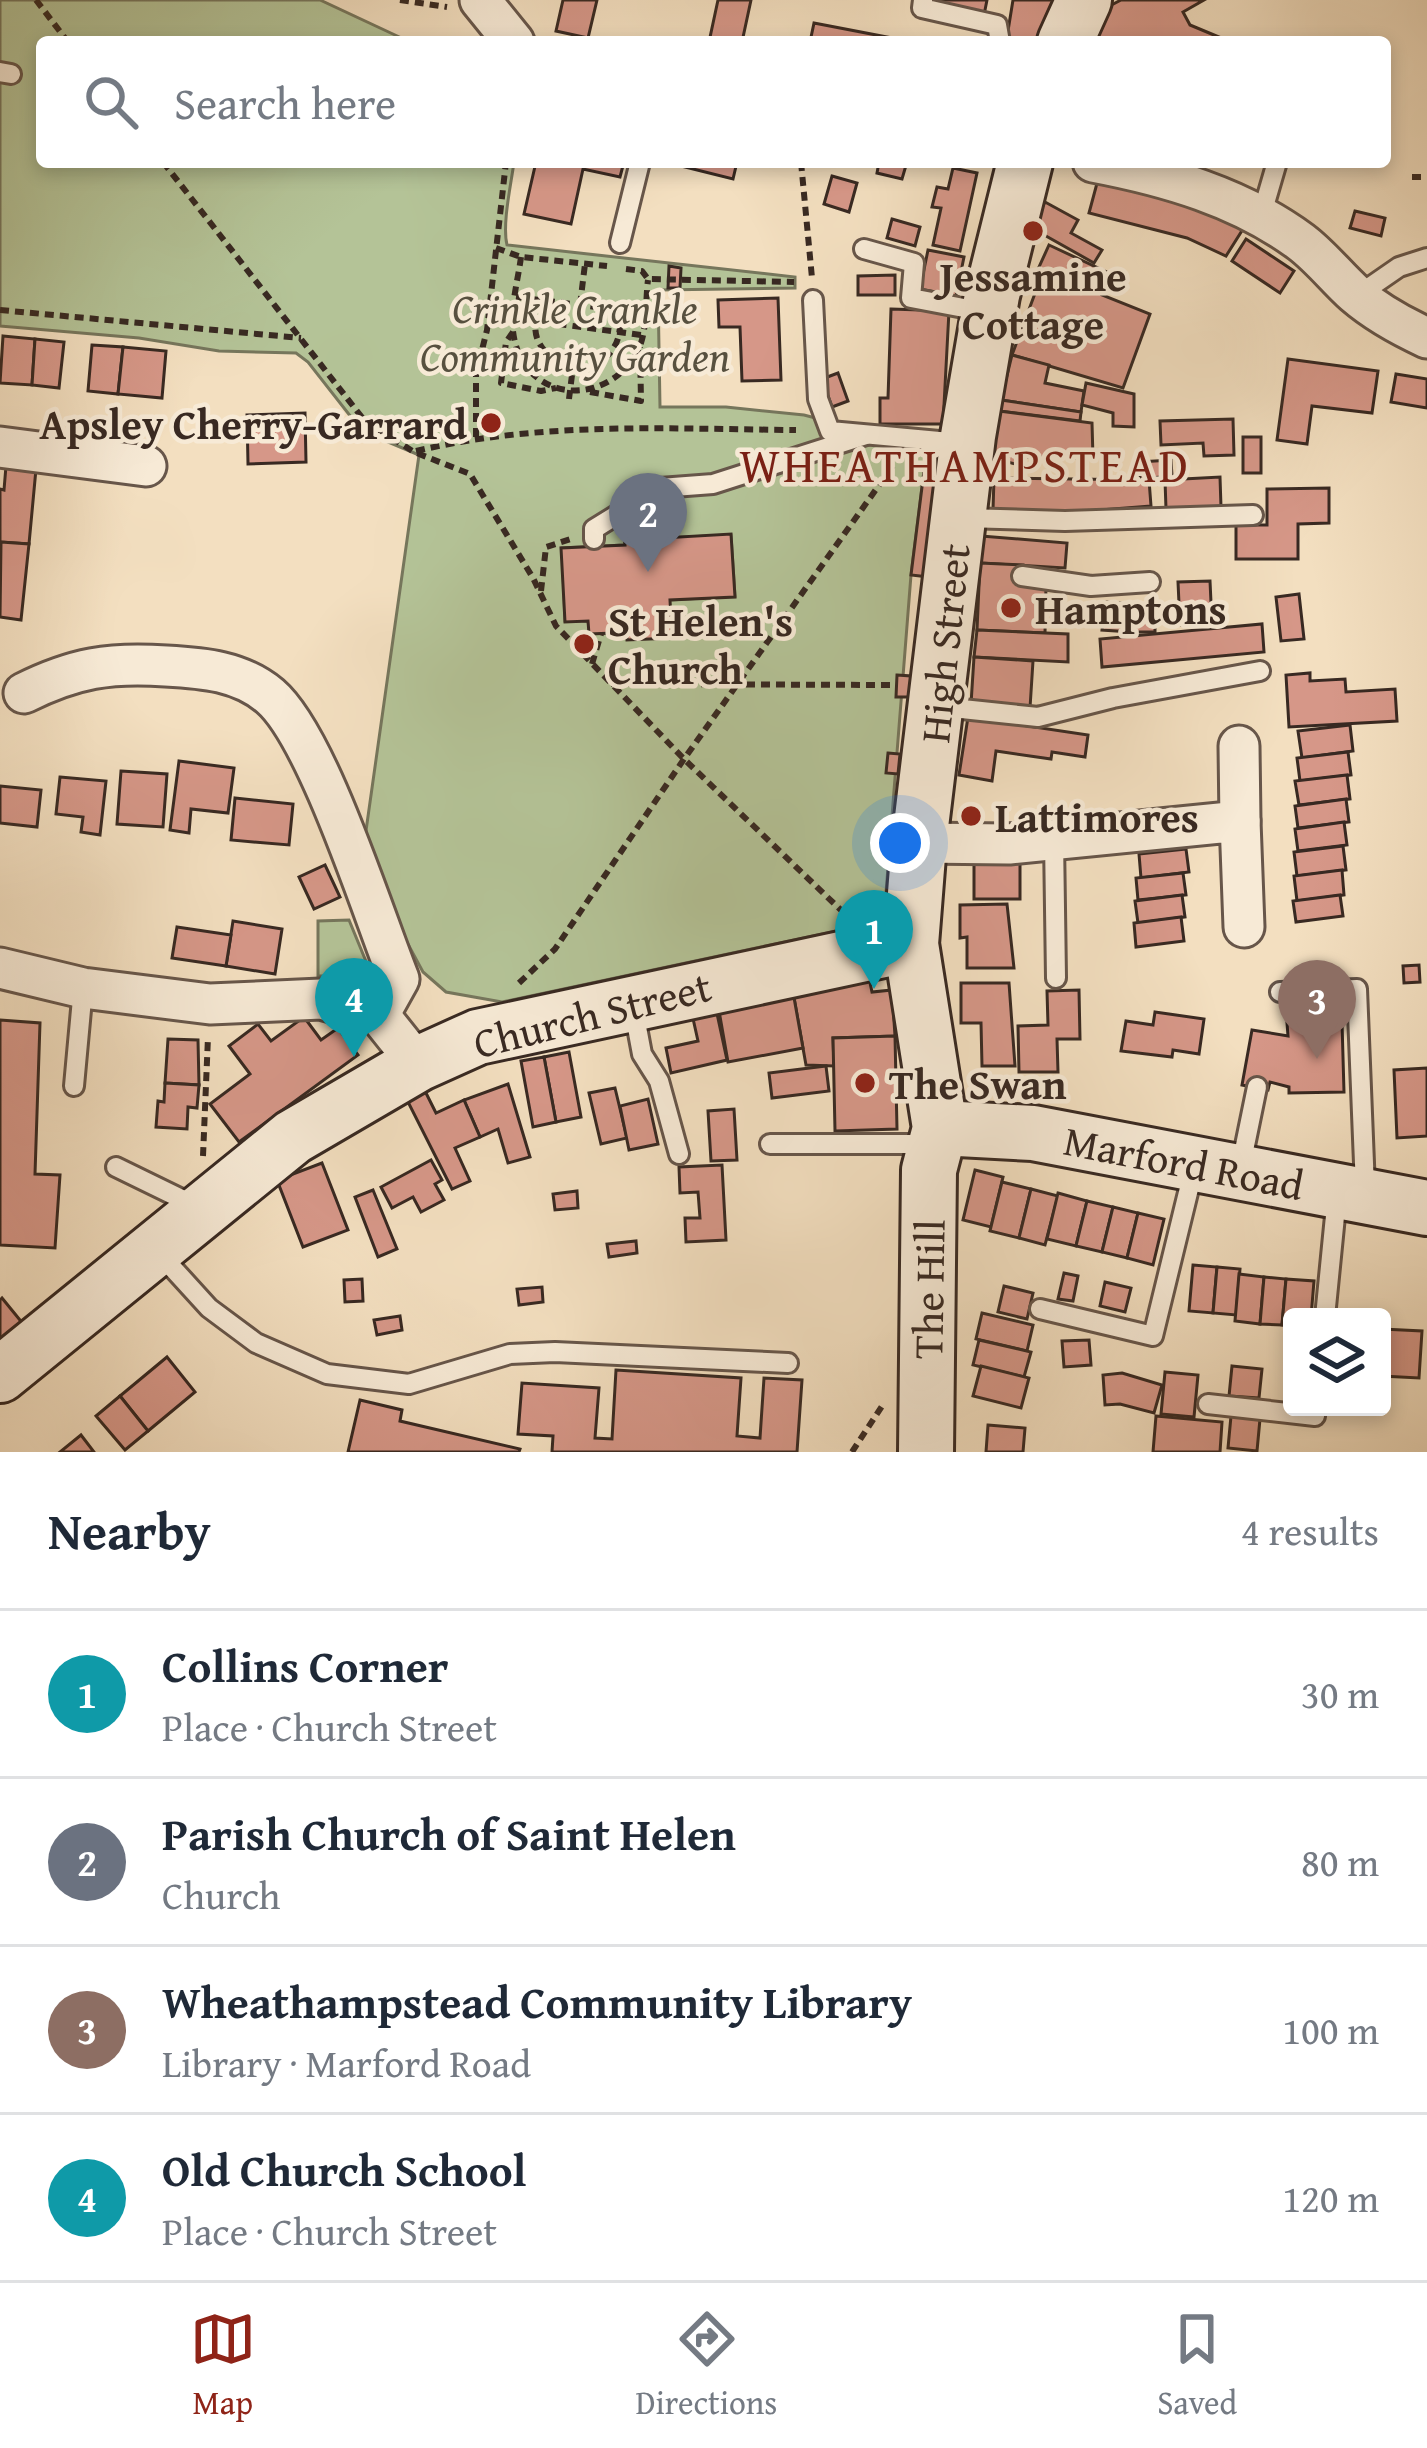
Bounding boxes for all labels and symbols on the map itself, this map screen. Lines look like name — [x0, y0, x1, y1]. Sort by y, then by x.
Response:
marker: Jessamine Cottage — [1020, 218, 1046, 244]
place label: Jessamine Cottage — [933, 245, 1127, 354]
park label: Crinkle Crankle Community Garden — [420, 277, 730, 386]
place label: Apsley Cherry-Garrard — [40, 393, 468, 454]
marker: Apsley Cherry-Garrard — [478, 410, 504, 436]
district label: WHEATHAMPSTEAD — [739, 429, 1191, 500]
pin: 2 — [609, 473, 687, 572]
street label: High Street — [903, 540, 985, 745]
place label: Hamptons — [1035, 578, 1227, 639]
place label: St Helen's Church — [608, 590, 793, 699]
marker: Hamptons — [998, 595, 1024, 621]
marker: St Helen's Church — [571, 631, 597, 657]
place label: Lattimores — [995, 786, 1199, 847]
marker: Lattimores — [958, 803, 984, 829]
your location — [870, 813, 930, 873]
pin: 1 — [835, 890, 913, 989]
street label: Church Street — [467, 955, 717, 1073]
pin: 4 — [315, 958, 393, 1057]
pin: 3 — [1278, 960, 1356, 1059]
place label: The Swan — [889, 1053, 1067, 1114]
marker: The Swan — [852, 1070, 878, 1096]
street label: Marford Road — [1059, 1109, 1310, 1215]
street label: The Hill — [896, 1219, 960, 1359]

